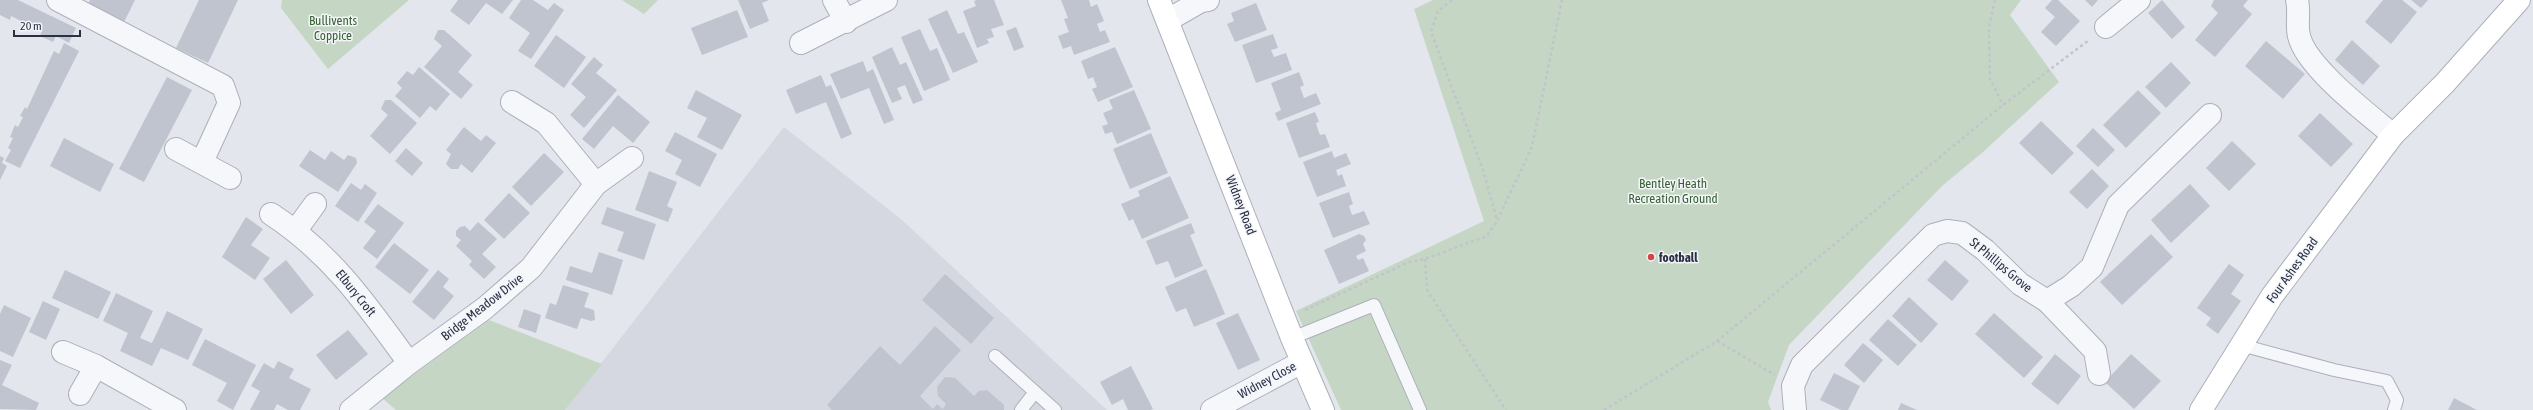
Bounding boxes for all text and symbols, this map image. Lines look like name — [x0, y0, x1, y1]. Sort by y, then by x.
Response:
scale bar — [14, 12, 80, 38]
park label: Bullivents Coppice — [309, 13, 357, 43]
text: 20 m — [20, 19, 42, 33]
street label: Widney Road — [1223, 173, 1259, 237]
park label: Bentley Heath Recreation Ground — [1628, 176, 1718, 206]
street label: Four Ashes Road — [2263, 234, 2321, 306]
street label: St Phillips Grove — [1967, 235, 2035, 296]
place label: football — [1658, 250, 1698, 265]
marker: football — [1646, 252, 1656, 262]
street label: Elbury Croft — [333, 267, 379, 319]
street label: Bridge Meadow Drive — [438, 270, 526, 344]
street label: Widney Close — [1235, 358, 1299, 402]

